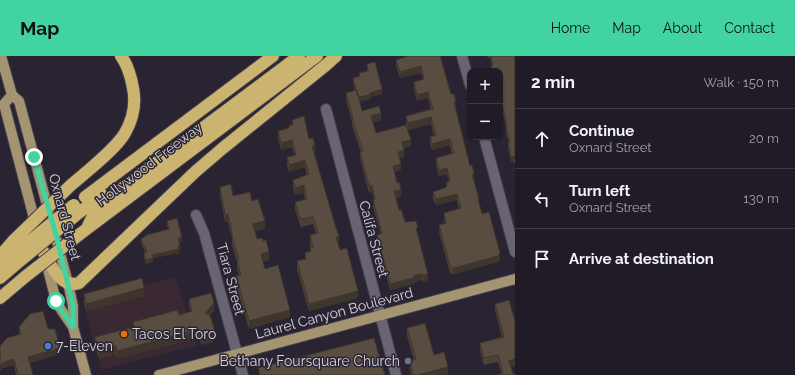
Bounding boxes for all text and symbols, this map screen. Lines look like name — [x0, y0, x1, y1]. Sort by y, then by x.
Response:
text: Map — [20, 17, 59, 39]
text: Home — [551, 20, 590, 36]
text: Map — [612, 20, 641, 36]
text: About — [663, 20, 702, 36]
text: Contact — [724, 20, 775, 36]
map controls — [467, 68, 503, 140]
button: + — [467, 68, 503, 104]
text: 2 min — [531, 72, 575, 92]
text: Walk · 150 m — [704, 75, 779, 90]
button: − — [467, 104, 503, 140]
street label: Hollywood Freeway — [93, 119, 205, 209]
text: Continue — [569, 122, 634, 140]
icon: ahead — [531, 128, 553, 150]
text: 20 m — [749, 131, 779, 146]
text: Oxnard Street — [569, 140, 652, 155]
route end — [25, 148, 43, 166]
street label: Oxnard Street — [46, 172, 84, 262]
text: Turn left — [569, 182, 630, 200]
icon: left — [531, 188, 553, 210]
text: 130 m — [743, 191, 779, 206]
street label: Califa Street — [356, 199, 392, 279]
text: Oxnard Street — [569, 200, 652, 215]
street label: Tiara Street — [214, 241, 248, 317]
icon: arrive — [531, 248, 553, 270]
text: Arrive at destination — [569, 250, 714, 268]
street label: Laurel Canyon Boulevard — [253, 284, 415, 342]
route start — [47, 292, 65, 310]
place label: Tacos El Toro — [132, 326, 216, 342]
marker: Tacos El Toro — [119, 329, 129, 339]
place label: 7-Eleven — [56, 338, 113, 354]
marker: 7-Eleven — [43, 341, 53, 351]
place label: Bethany Foursquare Church — [219, 353, 400, 369]
marker: Bethany Foursquare Church — [403, 356, 413, 366]

